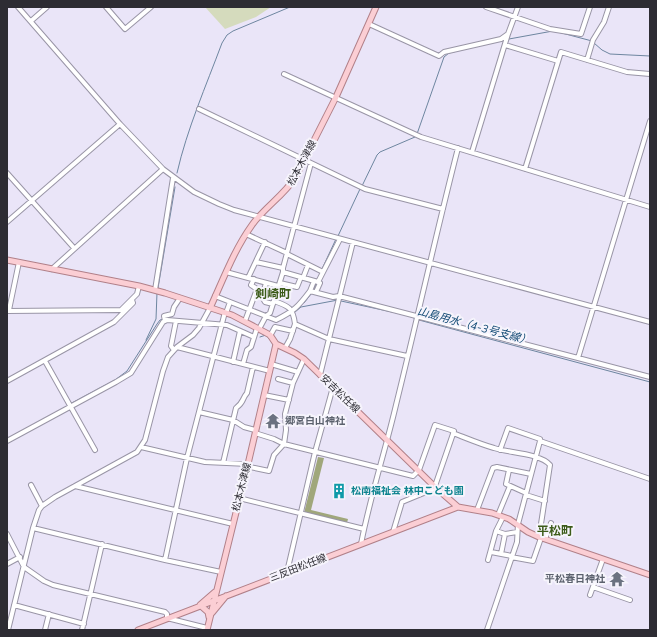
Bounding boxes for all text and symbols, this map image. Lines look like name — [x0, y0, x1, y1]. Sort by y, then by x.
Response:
street label: 松本木津線 — [284, 138, 320, 188]
district label: 剣崎町 — [255, 286, 291, 302]
water label: 山島用水（4-3号支線） — [416, 304, 532, 348]
street label: 安吉松任線 — [317, 372, 363, 416]
temple icon: 郷宮白山神社 — [264, 412, 282, 430]
place label: 郷宮白山神社 — [285, 414, 346, 428]
street label: 松本木津線 — [229, 461, 255, 513]
building icon: 松南福祉会 林中こども園 — [330, 482, 348, 500]
place label: 松南福祉会 林中こども園 — [351, 484, 464, 498]
district label: 平松町 — [537, 523, 573, 539]
street label: 三反田松任線 — [267, 551, 329, 585]
temple icon: 平松春日神社 — [608, 570, 626, 588]
place label: 平松春日神社 — [545, 572, 606, 586]

